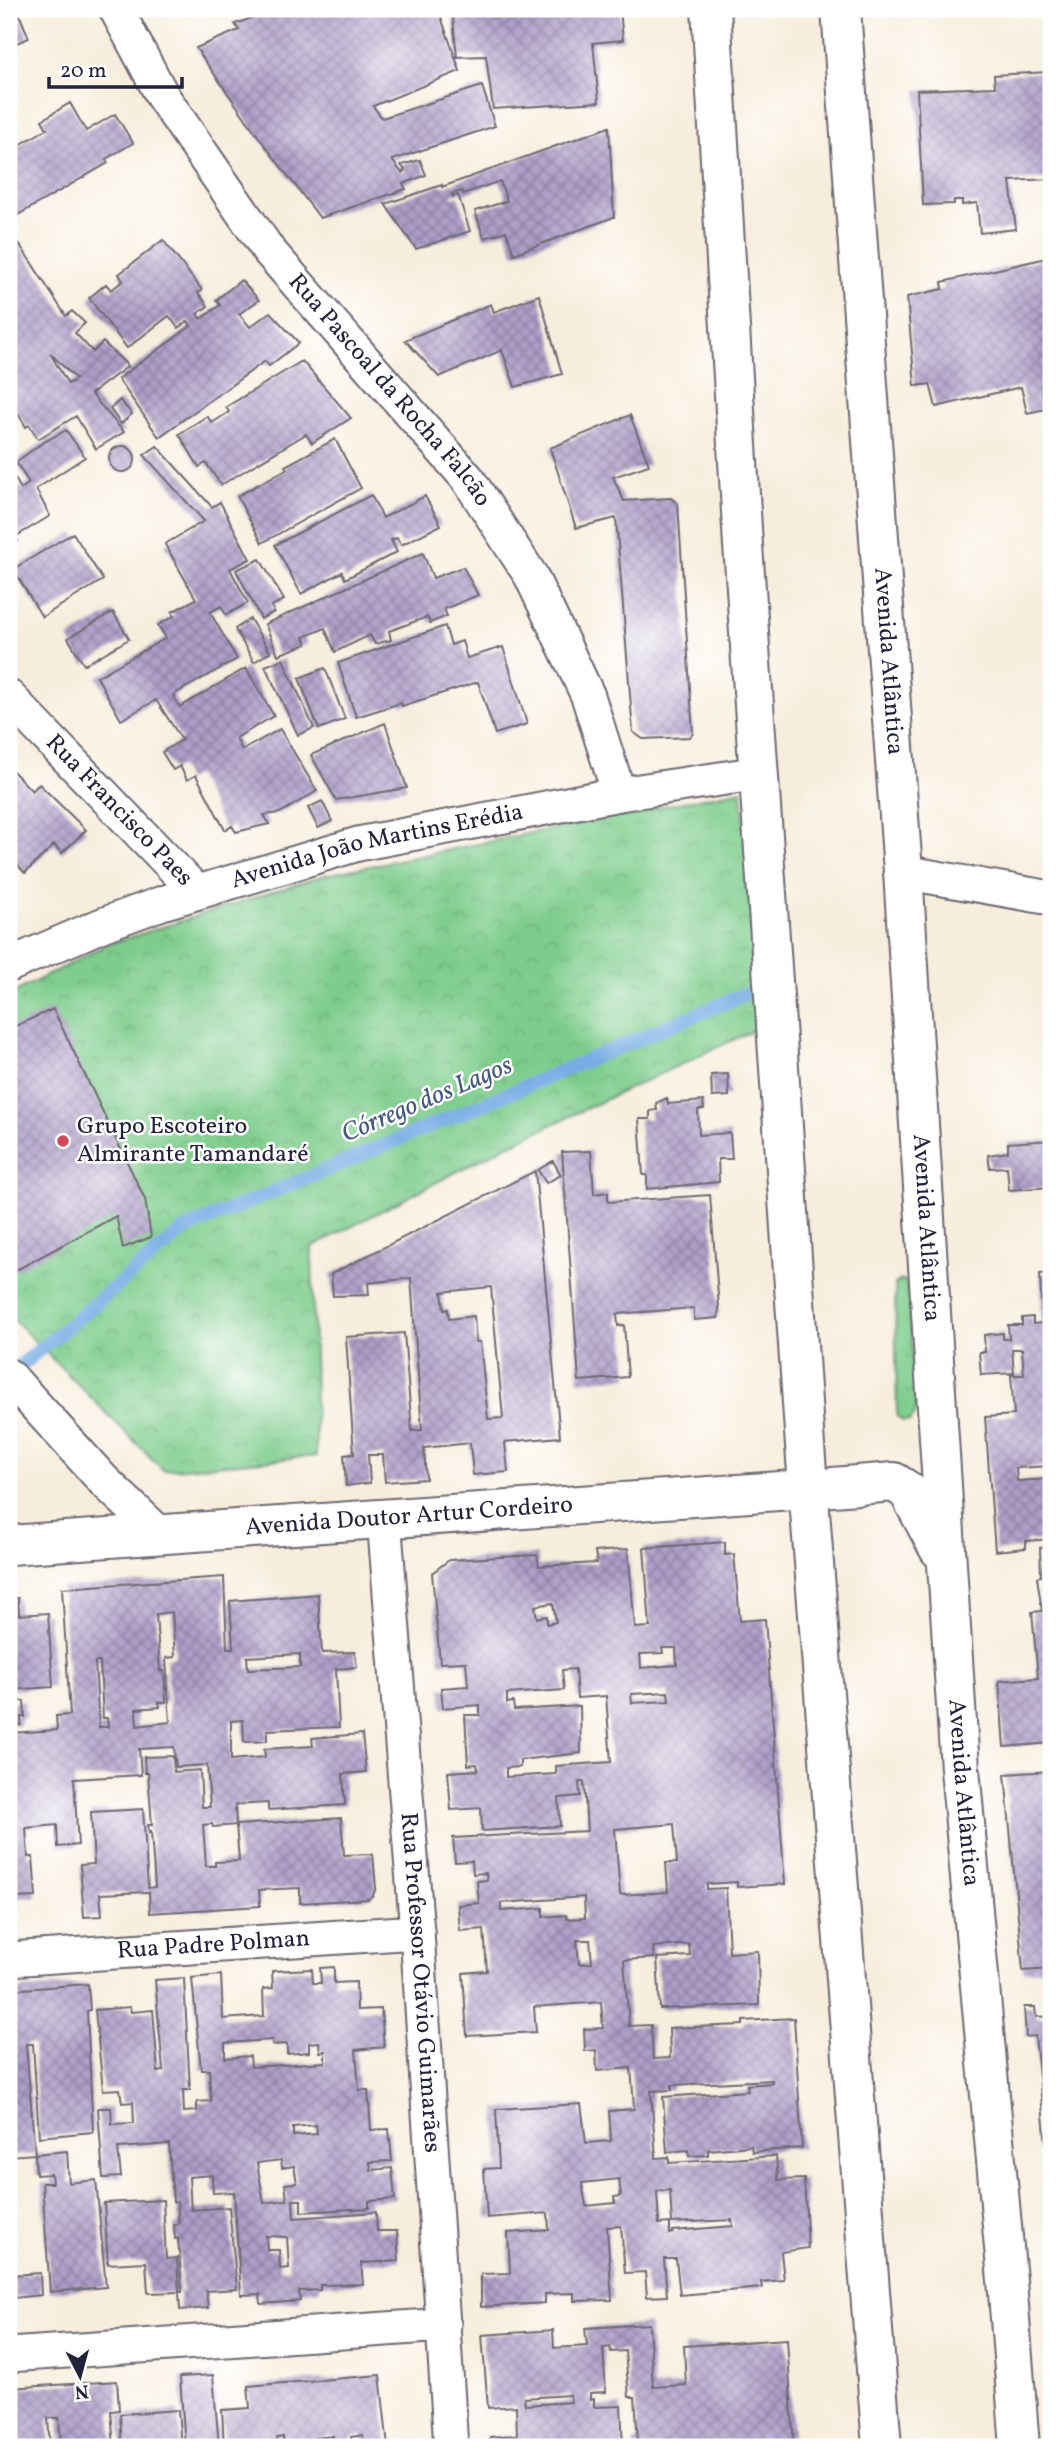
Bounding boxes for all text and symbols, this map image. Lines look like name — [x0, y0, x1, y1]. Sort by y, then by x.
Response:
scale bar — [49, 46, 182, 90]
text: 20 m — [60, 57, 106, 86]
street label: Rua Pascoal da Rocha Falcão — [280, 267, 499, 514]
street label: Avenida Atlântica — [864, 566, 912, 756]
street label: Rua Francisco Paes — [37, 727, 200, 895]
street label: Avenida João Martins Erédia — [227, 796, 526, 898]
water label: Córrego dos Lagos — [336, 1048, 518, 1152]
place label: Grupo Escoteiro Almirante Tamandaré — [77, 1110, 309, 1172]
marker: Grupo Escoteiro Almirante Tamandaré — [55, 1133, 71, 1149]
street label: Avenida Atlântica — [903, 1133, 949, 1323]
street label: Avenida Doutor Artur Cordeiro — [244, 1489, 574, 1545]
street label: Avenida Atlântica — [939, 1698, 988, 1888]
street label: Rua Professor Otávio Guimarães — [391, 1811, 449, 2154]
street label: Rua Padre Polman — [116, 1922, 311, 1969]
north arrow — [46, 2340, 116, 2410]
text: N — [73, 2377, 90, 2405]

